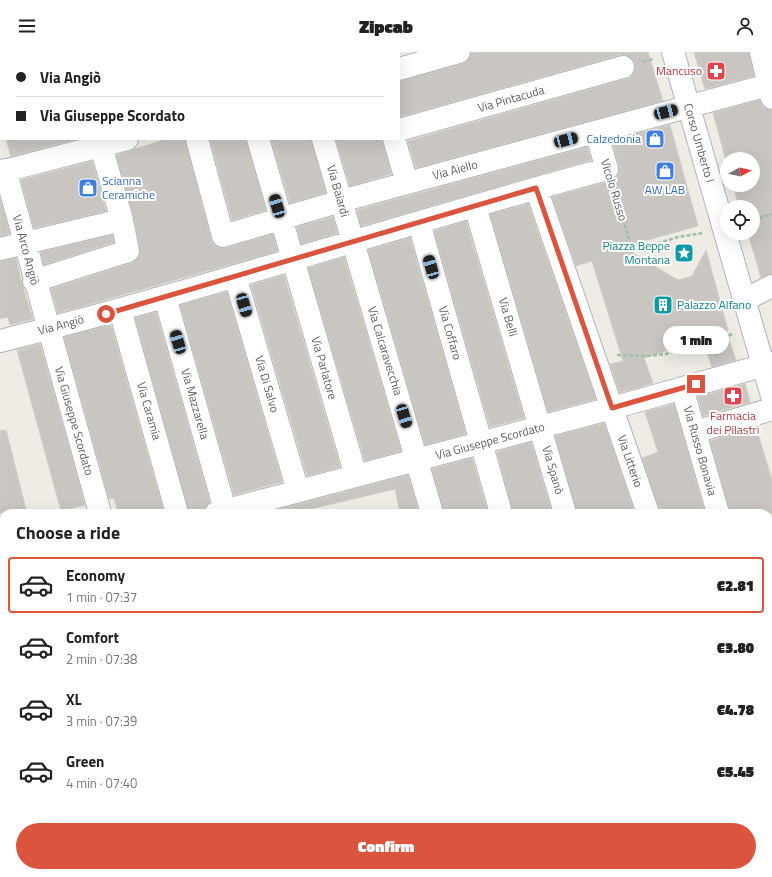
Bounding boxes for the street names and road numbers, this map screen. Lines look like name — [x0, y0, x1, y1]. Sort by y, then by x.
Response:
street label: Via Pintacuda — [475, 80, 546, 117]
street label: Corso Umberto I — [679, 101, 720, 185]
street label: Via Aiello — [430, 154, 480, 185]
street label: Vicolo Russo — [596, 156, 633, 223]
street label: Via Baiardi — [322, 163, 355, 219]
street label: Via Arco Angiò — [8, 212, 45, 287]
street label: Via Belli — [494, 295, 523, 339]
street label: Via Calcaravecchia — [363, 304, 408, 398]
street label: Via Coffaro — [434, 304, 467, 362]
street label: Via Angiò — [36, 309, 86, 340]
street label: Via Parlatore — [306, 334, 343, 402]
street label: Via Di Salvo — [250, 353, 285, 415]
street label: Via Giuseppe Scordato — [50, 364, 99, 478]
street label: Via Mazzarella — [176, 366, 215, 442]
street label: Via Caramia — [132, 380, 167, 442]
street label: Via Russo Bonavia — [679, 404, 722, 498]
street label: Via Giuseppe Scordato — [433, 417, 547, 464]
street label: Via Litterio — [613, 432, 648, 490]
street label: Via Spanò — [537, 443, 569, 496]

